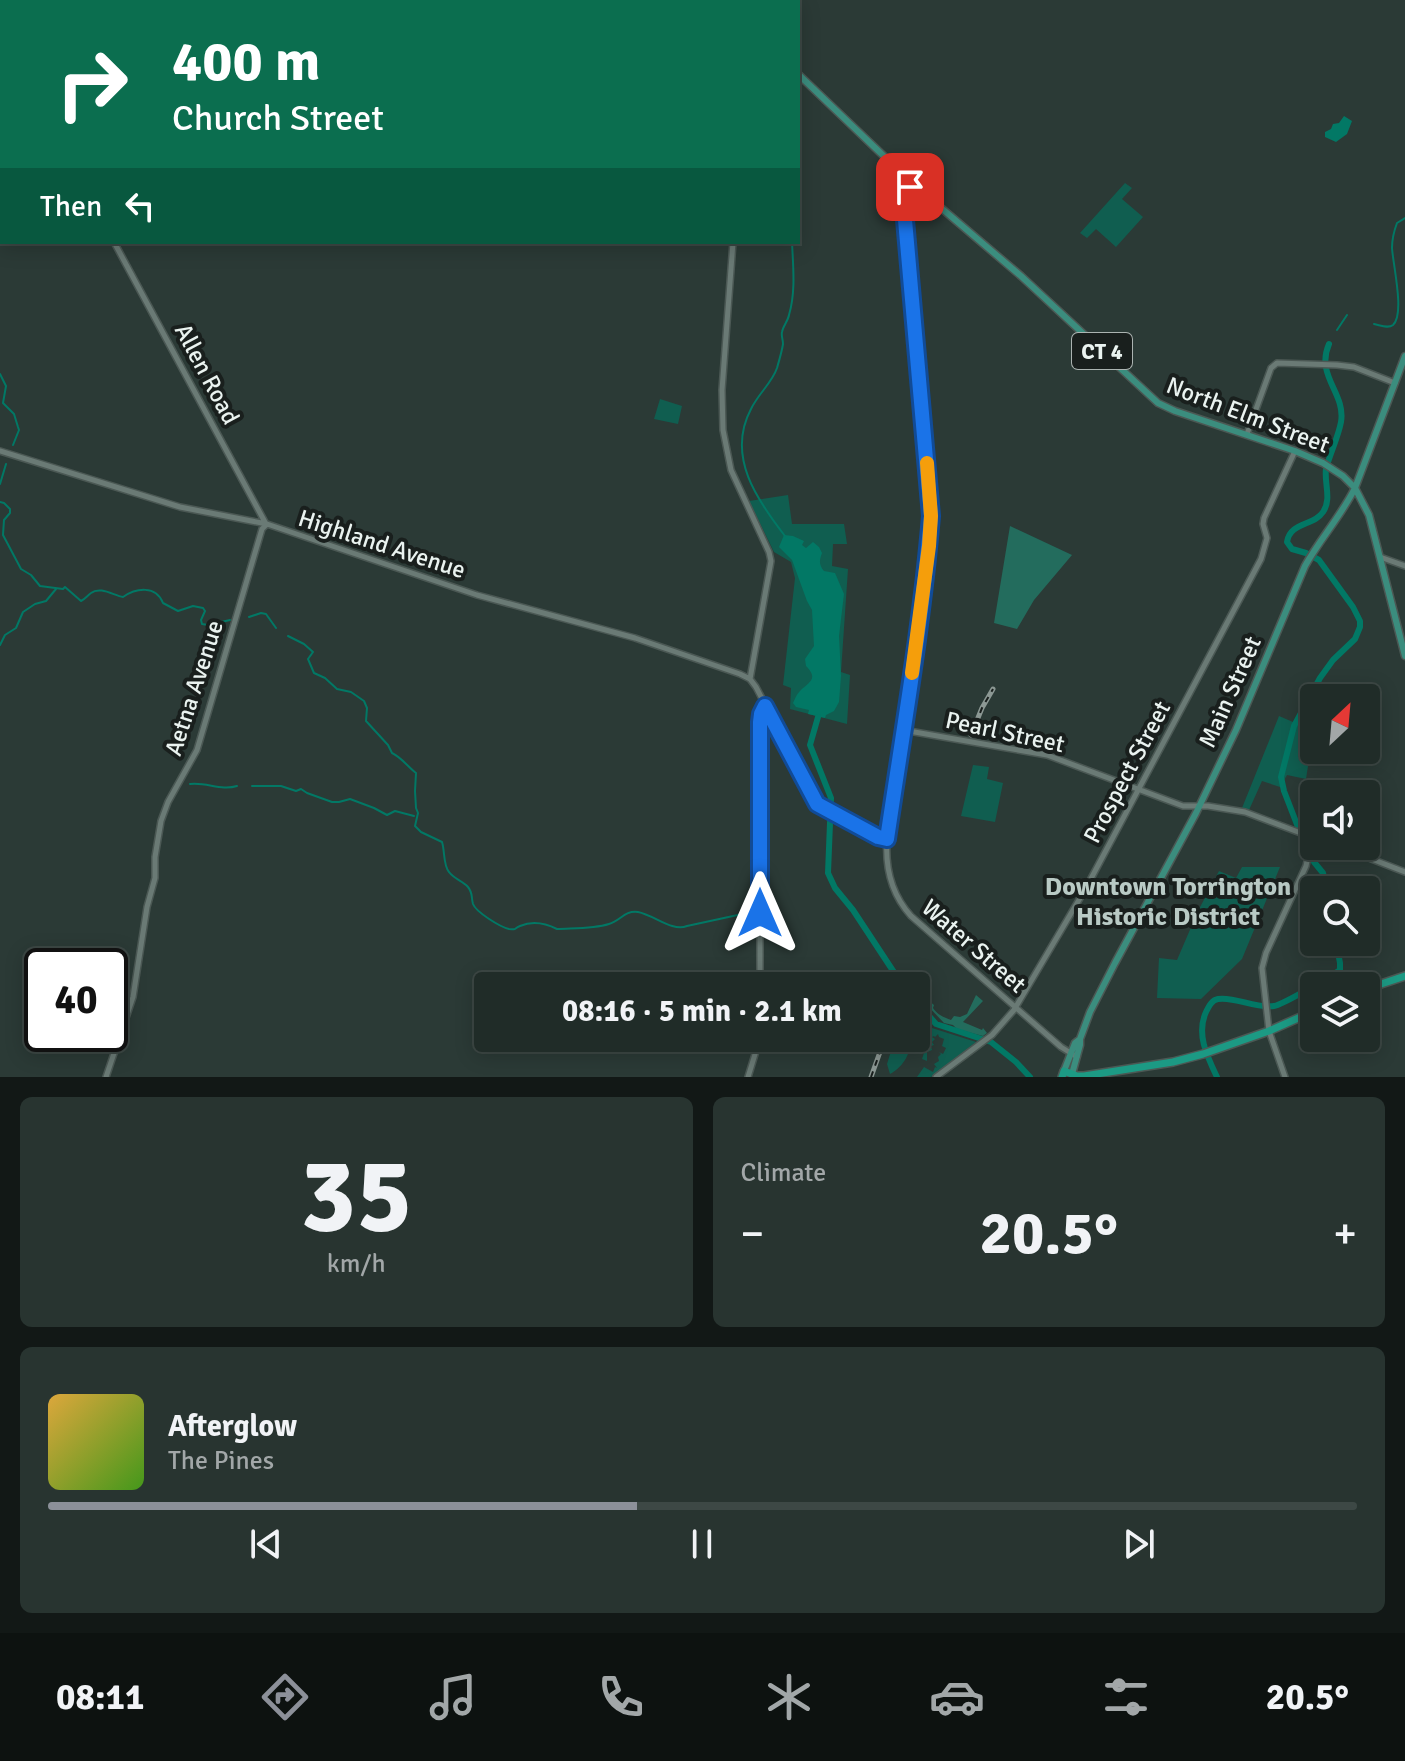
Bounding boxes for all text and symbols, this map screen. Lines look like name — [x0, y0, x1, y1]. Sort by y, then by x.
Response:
text: 400 m — [172, 27, 320, 96]
icon: right — [40, 32, 144, 136]
text: Church Street — [172, 96, 384, 141]
pin — [876, 153, 944, 221]
icon: arrive — [888, 165, 932, 209]
icon: left — [118, 184, 162, 228]
text: Then — [40, 188, 102, 225]
street label: Allen Road — [168, 318, 246, 430]
road number: CT 4 — [1072, 333, 1132, 369]
street label: North Elm Street — [1162, 370, 1334, 460]
street label: Highland Avenue — [295, 503, 469, 585]
street label: Aetna Avenue — [158, 617, 230, 759]
street label: Main Street — [1192, 632, 1268, 752]
north arrow — [1300, 684, 1380, 764]
map controls — [1300, 684, 1380, 1052]
street label: Prospect Street — [1077, 696, 1177, 848]
street label: Pearl Street — [943, 705, 1067, 759]
button: sound — [1300, 780, 1380, 860]
position arrow — [718, 871, 802, 955]
district label: Downtown Torrington Historic District — [1045, 871, 1291, 933]
button: search — [1300, 876, 1380, 956]
street label: Water Street — [916, 893, 1032, 999]
speed limit sign: 40 — [24, 948, 128, 1052]
button: layers — [1300, 972, 1380, 1052]
text: 08:16 · 5 min · 2.1 km — [562, 993, 842, 1030]
text: 35 — [300, 1132, 412, 1260]
text: Climate — [741, 1157, 826, 1189]
text: 20.5° — [980, 1197, 1118, 1271]
text: − — [741, 1207, 764, 1261]
text: + — [1333, 1207, 1357, 1261]
text: km/h — [327, 1248, 386, 1280]
text: Afterglow — [168, 1408, 297, 1445]
text: The Pines — [168, 1445, 274, 1477]
icon: previous — [244, 1522, 288, 1566]
icon: pause — [680, 1522, 724, 1566]
icon: next — [1117, 1522, 1161, 1566]
icon: directions — [257, 1669, 313, 1725]
icon: music — [425, 1669, 481, 1725]
icon: phone — [593, 1669, 649, 1725]
icon: climate — [761, 1669, 817, 1725]
icon: car — [929, 1669, 985, 1725]
icon: filters — [1098, 1669, 1154, 1725]
text: 08:11 — [56, 1675, 144, 1720]
text: 20.5° — [1266, 1675, 1349, 1720]

